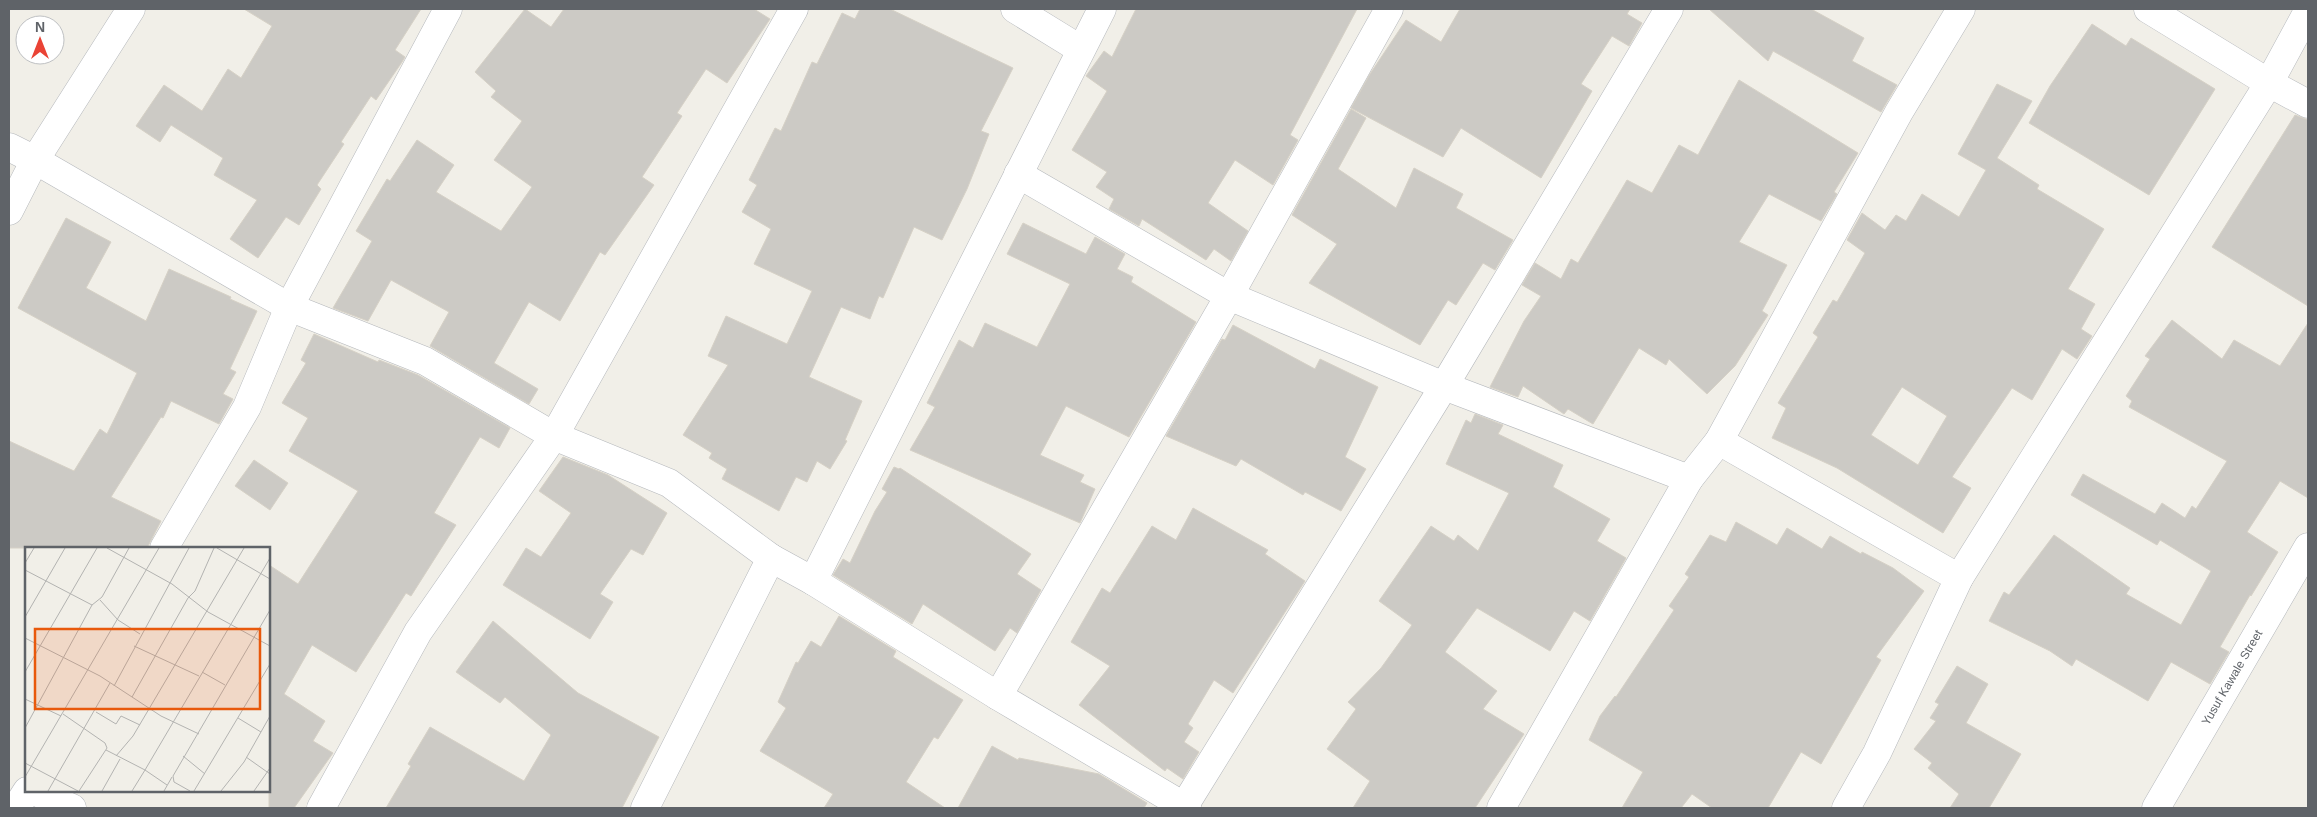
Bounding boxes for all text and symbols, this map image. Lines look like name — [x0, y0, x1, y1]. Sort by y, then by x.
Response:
north arrow — [15, 15, 65, 65]
text: N — [35, 19, 45, 35]
inset map — [25, 547, 270, 792]
street label: Yusuf Kawale Street — [2199, 627, 2266, 728]

